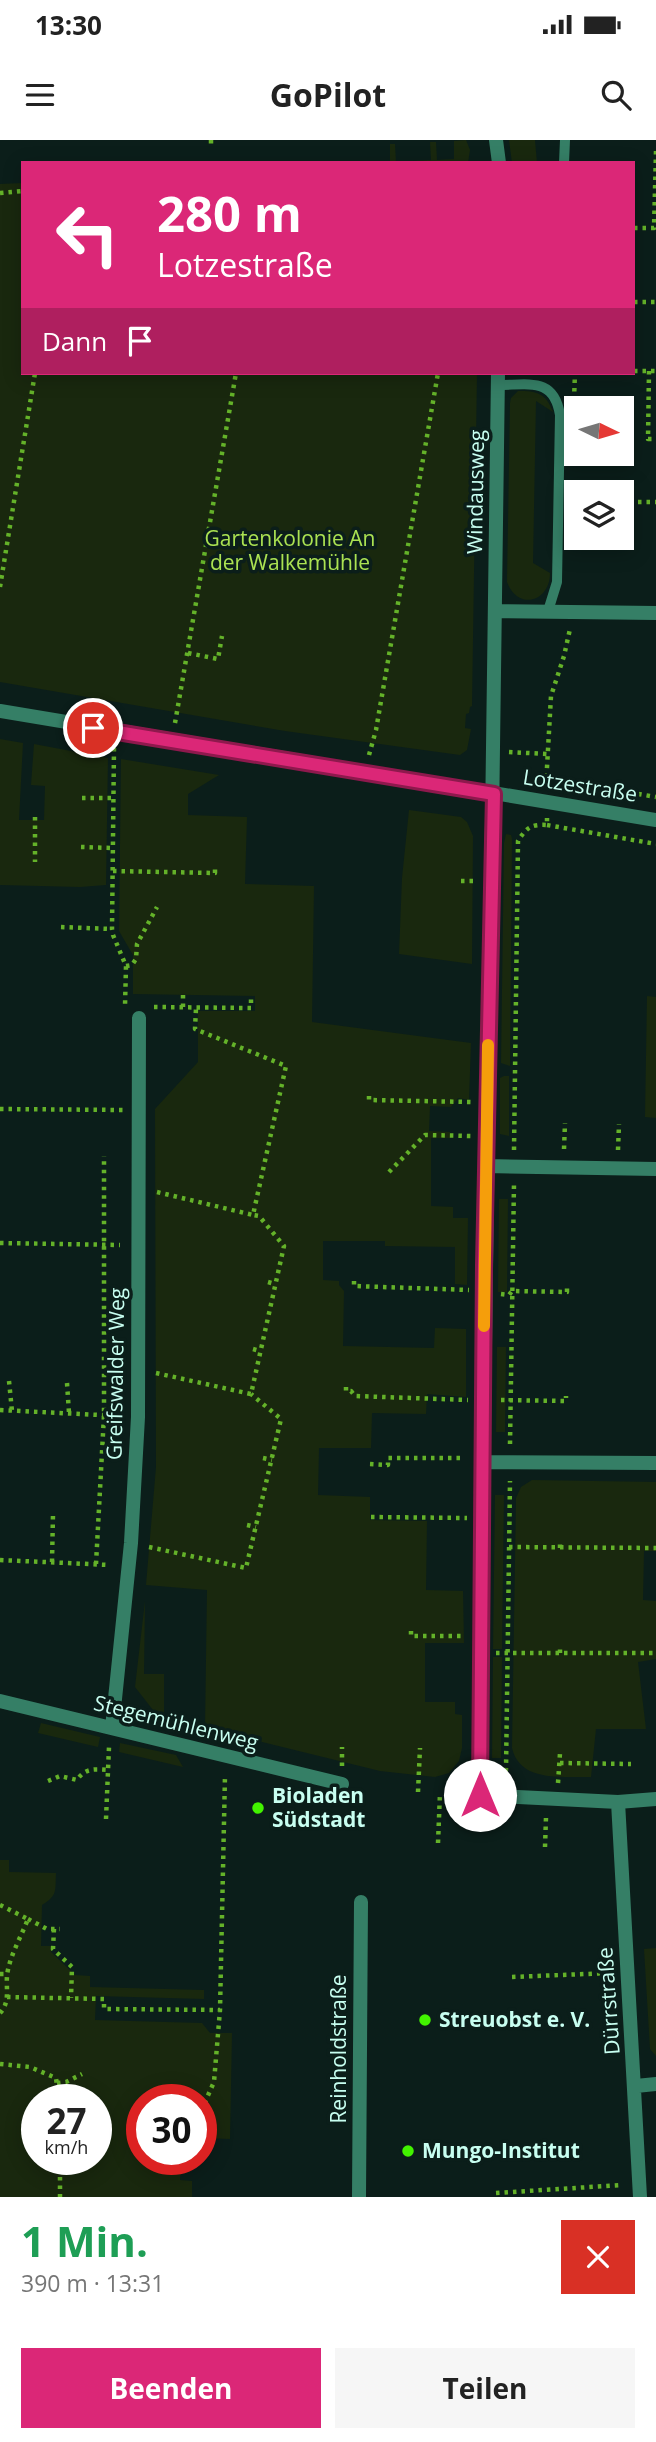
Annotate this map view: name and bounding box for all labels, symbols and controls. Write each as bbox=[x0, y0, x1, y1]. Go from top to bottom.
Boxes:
text: 13:30 bbox=[35, 7, 102, 43]
text: GoPilot bbox=[270, 73, 386, 116]
icon: menu bbox=[21, 76, 59, 114]
icon: search bbox=[597, 76, 635, 114]
text: 280 m bbox=[157, 180, 302, 246]
icon: left bbox=[42, 189, 133, 280]
text: Lotzestraße bbox=[157, 243, 333, 286]
icon: arrive bbox=[121, 322, 159, 360]
text: Dann bbox=[42, 323, 107, 359]
north arrow bbox=[564, 396, 634, 466]
map controls bbox=[564, 396, 634, 550]
street label: Windausweg bbox=[460, 430, 490, 554]
button: layers bbox=[564, 480, 634, 550]
park label: Gartenkolonie An der Walkemühle bbox=[205, 524, 375, 576]
pin bbox=[63, 698, 123, 758]
icon: arrive bbox=[74, 709, 112, 747]
street label: Lotzestraße bbox=[521, 762, 639, 808]
street label: Greifswalder Weg bbox=[99, 1287, 131, 1460]
street label: Stegemühlenweg bbox=[91, 1688, 261, 1756]
position arrow bbox=[443, 1758, 517, 1832]
place label: Bioladen Südstadt bbox=[272, 1781, 365, 1833]
marker: Bioladen Südstadt bbox=[250, 1800, 266, 1816]
street label: Dürrstraße bbox=[590, 1946, 626, 2056]
street label: Reinholdstraße bbox=[324, 1974, 352, 2124]
place label: Streuobst e. V. bbox=[439, 2005, 590, 2033]
marker: Streuobst e. V. bbox=[417, 2012, 433, 2028]
speed limit sign: 30 bbox=[126, 2084, 217, 2175]
text: 27 bbox=[46, 2097, 87, 2144]
text: km/h bbox=[45, 2135, 88, 2159]
place label: Mungo-Institut bbox=[422, 2136, 580, 2164]
marker: Mungo-Institut bbox=[400, 2143, 416, 2159]
text: 1 Min. bbox=[21, 2212, 148, 2269]
button: close bbox=[561, 2220, 635, 2294]
text: 390 m · 13:31 bbox=[21, 2267, 164, 2299]
button: Beenden bbox=[21, 2348, 321, 2428]
button: Teilen bbox=[335, 2348, 635, 2428]

